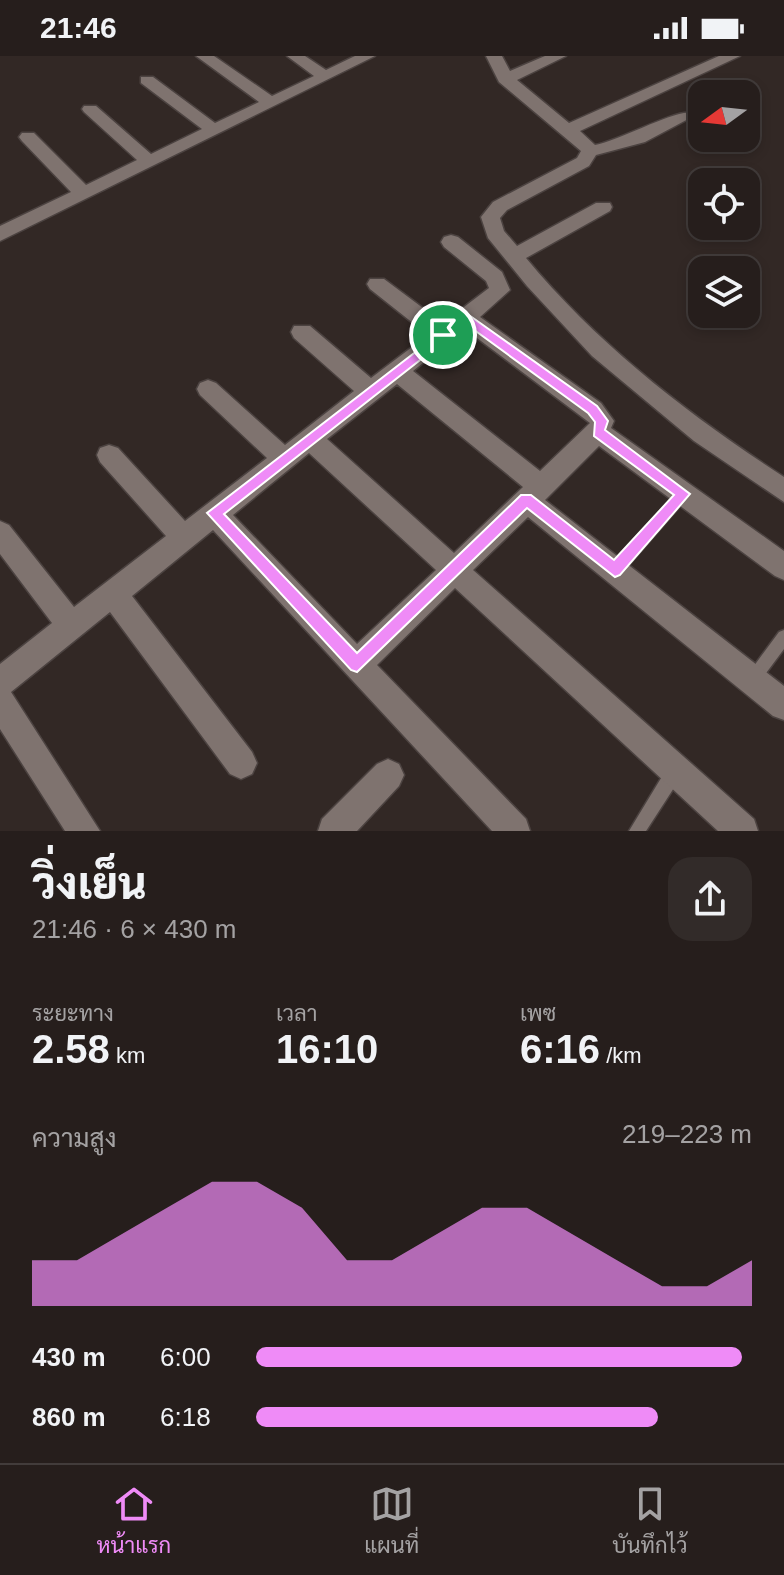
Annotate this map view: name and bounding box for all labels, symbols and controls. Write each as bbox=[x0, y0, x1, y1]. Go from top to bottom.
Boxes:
text: 21:46 bbox=[40, 11, 117, 44]
north arrow bbox=[688, 80, 760, 152]
map controls bbox=[688, 80, 760, 328]
button: locate bbox=[688, 168, 760, 240]
button: layers bbox=[688, 256, 760, 328]
pin bbox=[409, 301, 477, 369]
icon: arrive bbox=[421, 313, 465, 357]
button: share bbox=[668, 857, 752, 941]
text: วิ่งเย็น bbox=[32, 859, 147, 908]
text: 21:46 · 6 × 430 m bbox=[32, 914, 237, 944]
text: ระยะทาง bbox=[32, 1001, 114, 1026]
text: เวลา bbox=[276, 1001, 318, 1026]
text: เพซ bbox=[520, 1001, 556, 1026]
text: 2.58 bbox=[32, 1027, 110, 1071]
text: 16:10 bbox=[276, 1027, 378, 1071]
text: 6:16 bbox=[520, 1027, 600, 1071]
text: km bbox=[110, 1043, 145, 1068]
text: /km bbox=[600, 1043, 642, 1068]
text: 219–223 m bbox=[622, 1119, 752, 1149]
text: ความสูง bbox=[32, 1123, 116, 1153]
text: 430 m bbox=[32, 1342, 106, 1372]
text: 6:00 bbox=[160, 1342, 211, 1372]
text: 860 m bbox=[32, 1402, 106, 1432]
text: 6:18 bbox=[160, 1402, 211, 1432]
tab: หน้าแรก bbox=[97, 1482, 171, 1559]
tab: แผนที่ bbox=[364, 1482, 419, 1559]
tab: บันทึกไว้ bbox=[612, 1482, 687, 1559]

